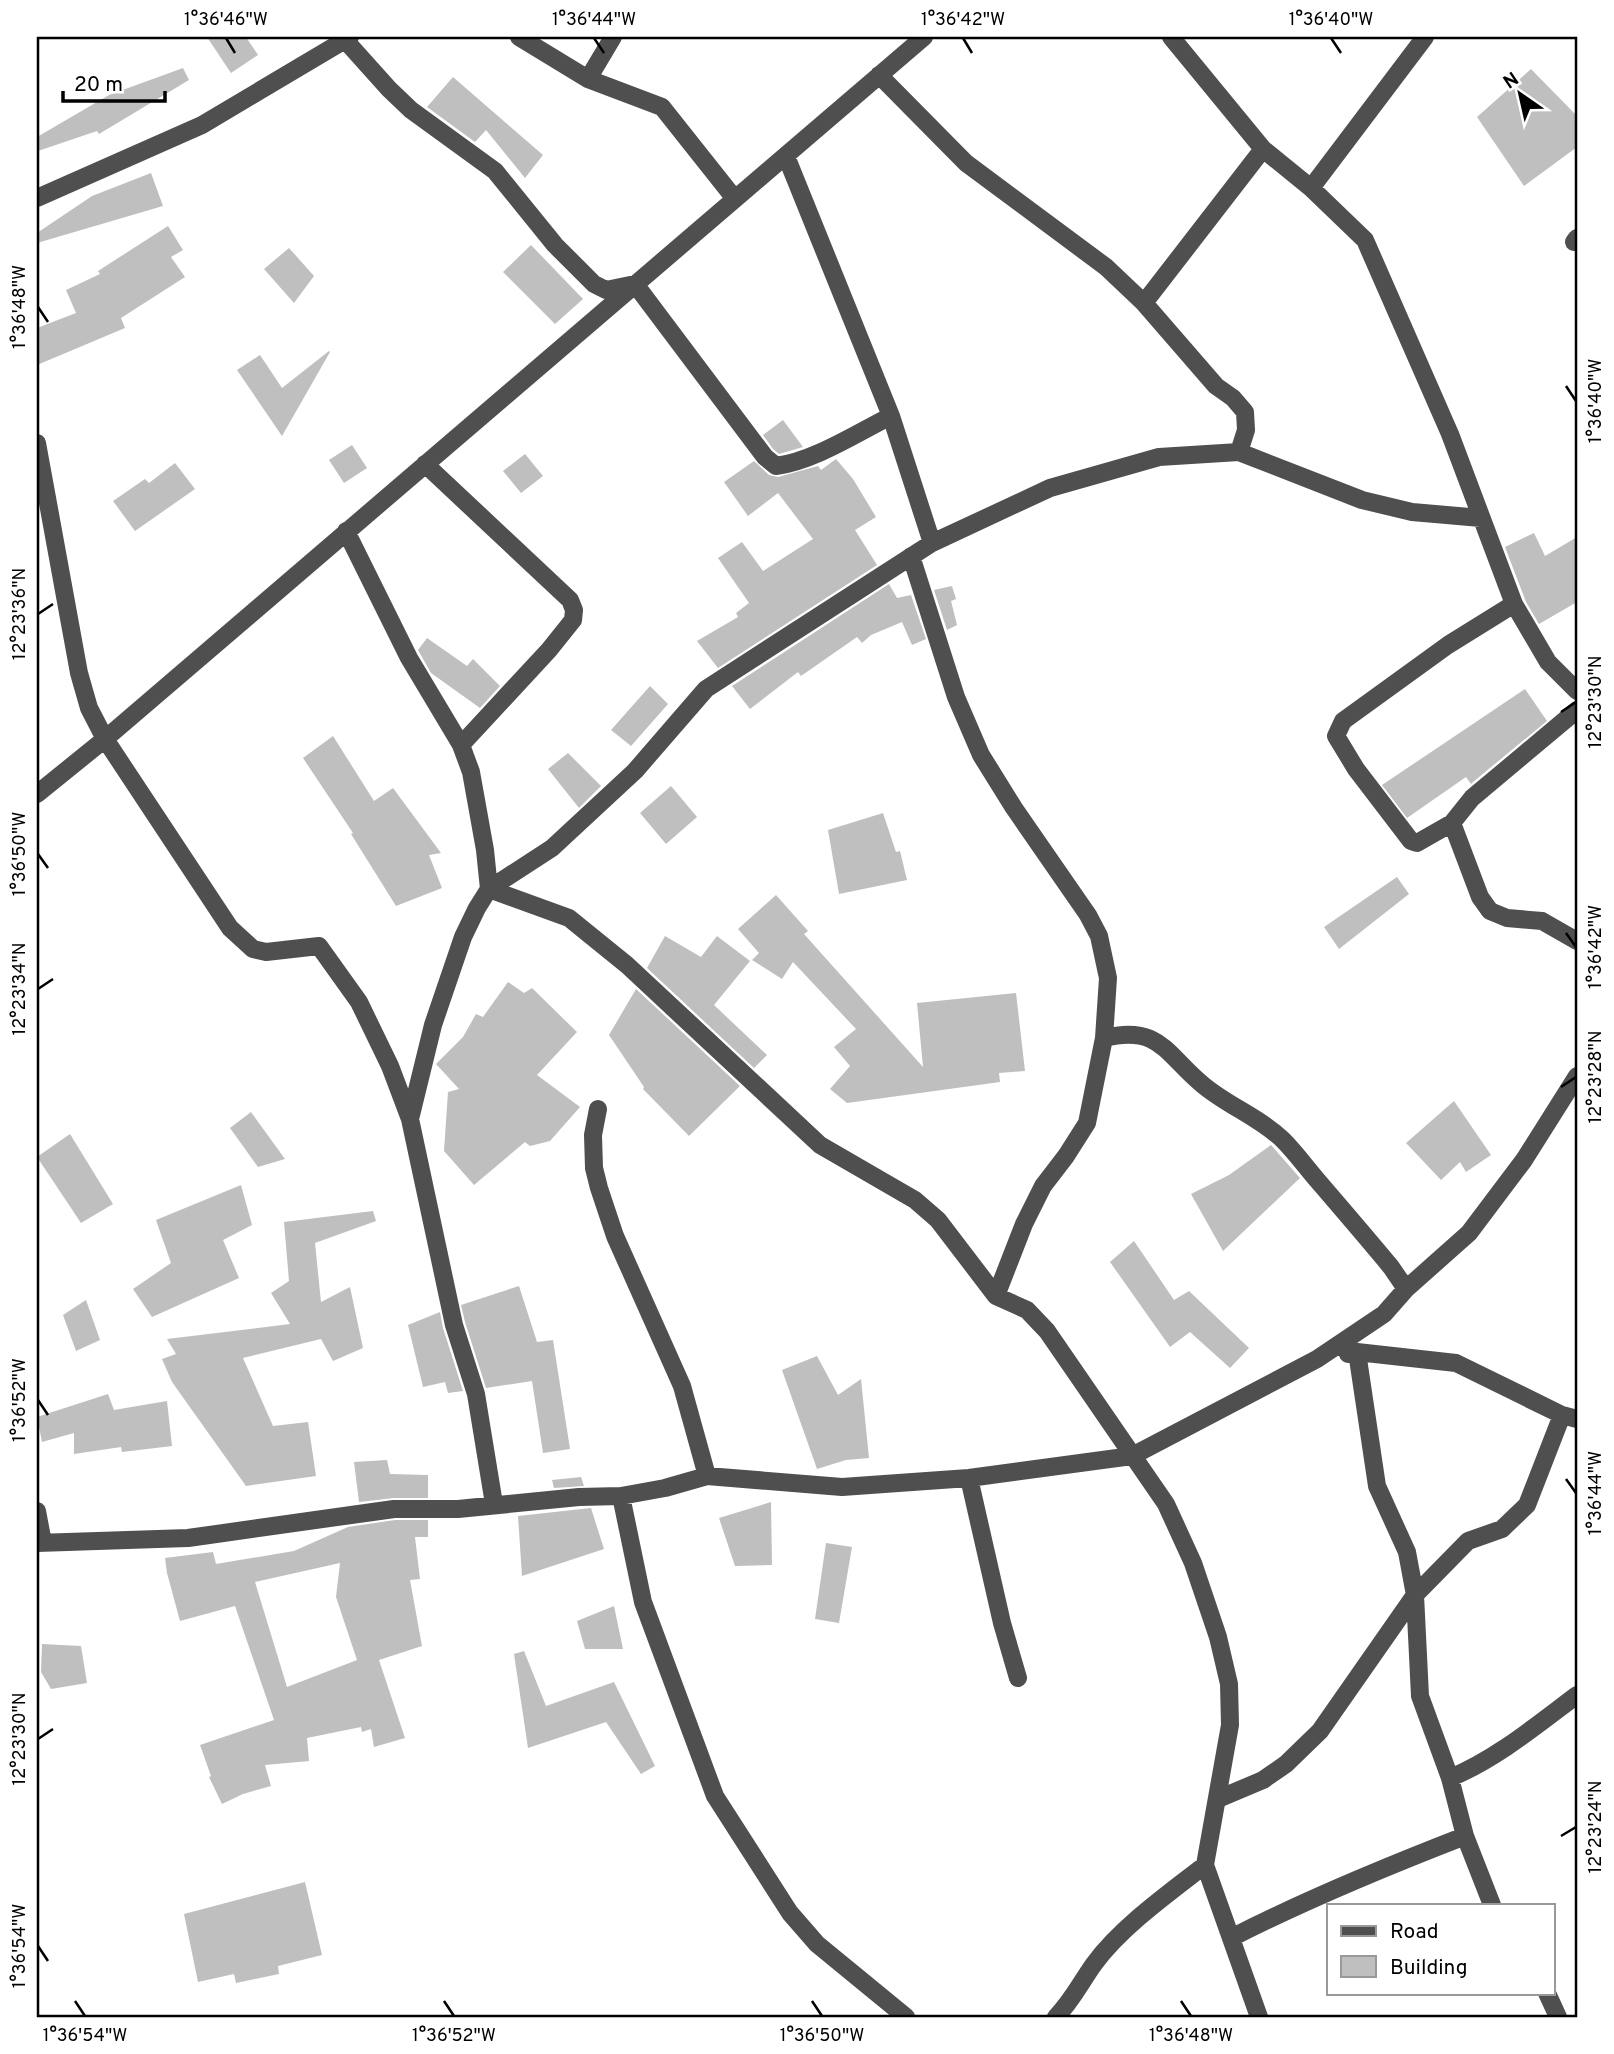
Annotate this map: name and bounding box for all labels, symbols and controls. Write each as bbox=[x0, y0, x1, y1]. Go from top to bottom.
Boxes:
text: 1°36'46"W bbox=[184, 9, 268, 32]
text: 1°36'44"W bbox=[552, 9, 636, 32]
text: 1°36'42"W bbox=[921, 9, 1005, 32]
text: 1°36'40"W bbox=[1289, 9, 1373, 32]
scale bar bbox=[63, 60, 164, 104]
north arrow bbox=[1484, 60, 1554, 130]
text: N bbox=[1499, 68, 1524, 95]
text: 20 m bbox=[74, 72, 123, 99]
text: 1°36'48"W bbox=[9, 265, 32, 349]
text: 1°36'40"W bbox=[1585, 359, 1608, 443]
text: 12°23'36"N bbox=[9, 568, 32, 660]
text: 12°23'30"N bbox=[1585, 655, 1608, 749]
text: 1°36'50"W bbox=[9, 812, 32, 896]
text: 1°36'42"W bbox=[1585, 905, 1608, 989]
text: 12°23'34"N bbox=[9, 943, 32, 1035]
text: 12°23'28"N bbox=[1585, 1031, 1608, 1123]
text: 1°36'52"W bbox=[9, 1358, 32, 1442]
text: 1°36'44"W bbox=[1585, 1451, 1608, 1535]
text: 12°23'30"N bbox=[9, 1692, 32, 1786]
text: 12°23'24"N bbox=[1585, 1781, 1608, 1873]
text: 1°36'54"W bbox=[9, 1904, 32, 1988]
legend bbox=[1327, 1904, 1554, 1994]
text: Road bbox=[1390, 1919, 1439, 1946]
text: Building bbox=[1390, 1955, 1468, 1982]
text: 1°36'54"W bbox=[43, 2025, 127, 2048]
text: 1°36'52"W bbox=[412, 2025, 496, 2048]
text: 1°36'50"W bbox=[780, 2025, 864, 2048]
text: 1°36'48"W bbox=[1149, 2025, 1233, 2048]

